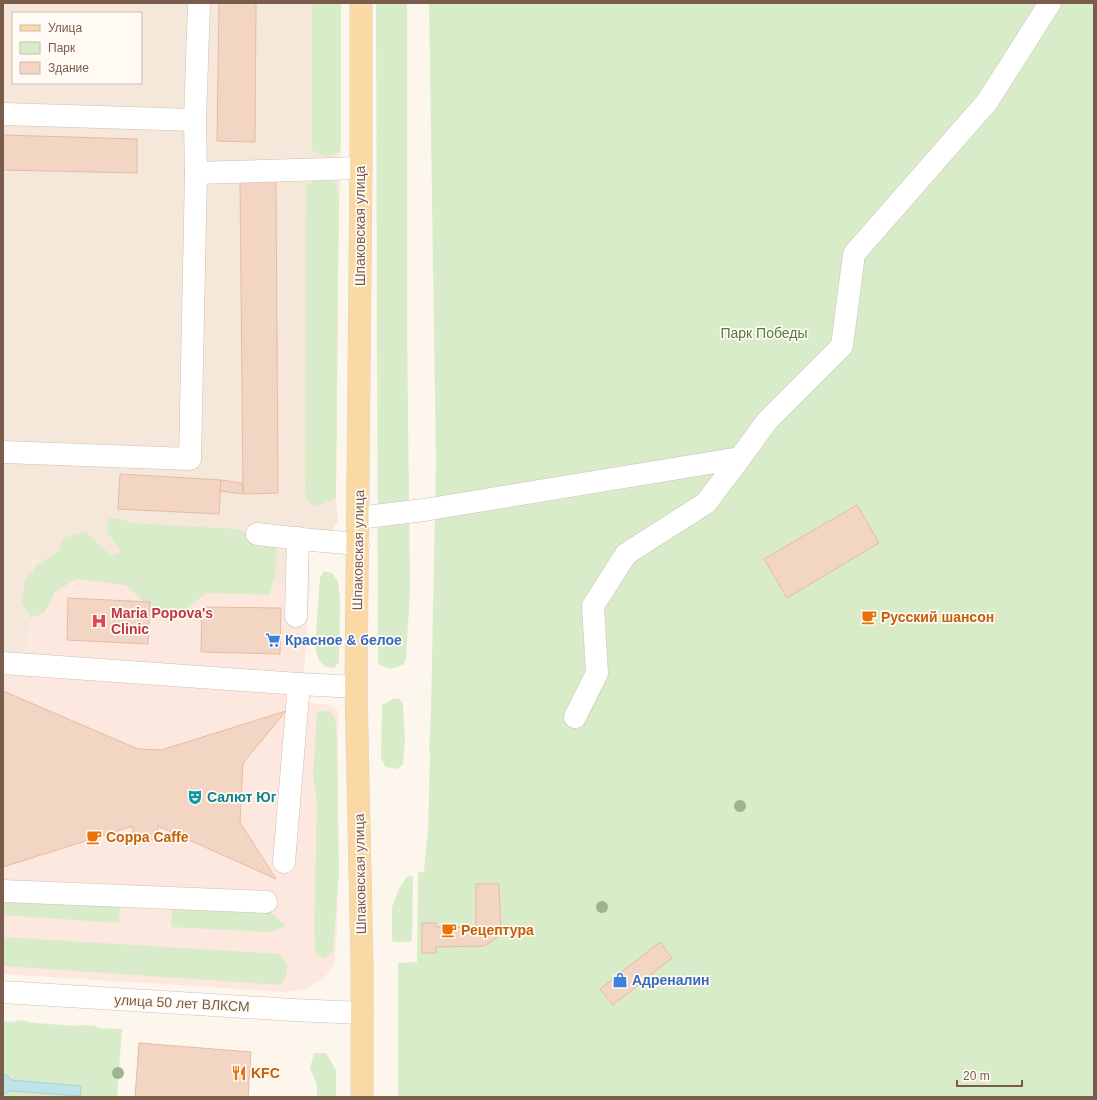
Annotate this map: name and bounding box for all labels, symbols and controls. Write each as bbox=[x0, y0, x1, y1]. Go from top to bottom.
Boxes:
legend bbox=[12, 12, 142, 84]
text: Улица bbox=[48, 21, 82, 35]
text: Парк bbox=[48, 41, 76, 55]
text: Здание bbox=[48, 61, 89, 75]
street label: Шпаковская улица bbox=[352, 165, 368, 286]
park label: Парк Победы bbox=[720, 325, 808, 341]
street label: Шпаковская улица bbox=[349, 489, 367, 610]
place label: Maria Popova's Clinic bbox=[111, 605, 213, 637]
cafe icon: Русский шансон bbox=[860, 608, 878, 626]
place label: Русский шансон bbox=[881, 609, 994, 625]
hospital icon: Maria Popova's Clinic bbox=[90, 612, 108, 630]
supermarket icon: Красное & белое bbox=[264, 631, 282, 649]
place label: Красное & белое bbox=[285, 632, 402, 648]
theatre icon: Салют Юг bbox=[186, 788, 204, 806]
place label: Салют Юг bbox=[207, 789, 277, 805]
street label: Шпаковская улица bbox=[351, 813, 369, 934]
cafe icon: Coppa Caffe bbox=[85, 828, 103, 846]
place label: Coppa Caffe bbox=[106, 829, 189, 845]
cafe icon: Рецептура bbox=[440, 921, 458, 939]
place label: Рецептура bbox=[461, 922, 534, 938]
shop icon: Адреналин bbox=[611, 971, 629, 989]
place label: Адреналин bbox=[632, 972, 710, 988]
street label: улица 50 лет ВЛКСМ bbox=[114, 991, 250, 1015]
scale bar bbox=[957, 1062, 1022, 1088]
restaurant icon: KFC bbox=[230, 1064, 248, 1082]
place label: KFC bbox=[251, 1065, 280, 1081]
text: 20 m bbox=[963, 1069, 990, 1083]

